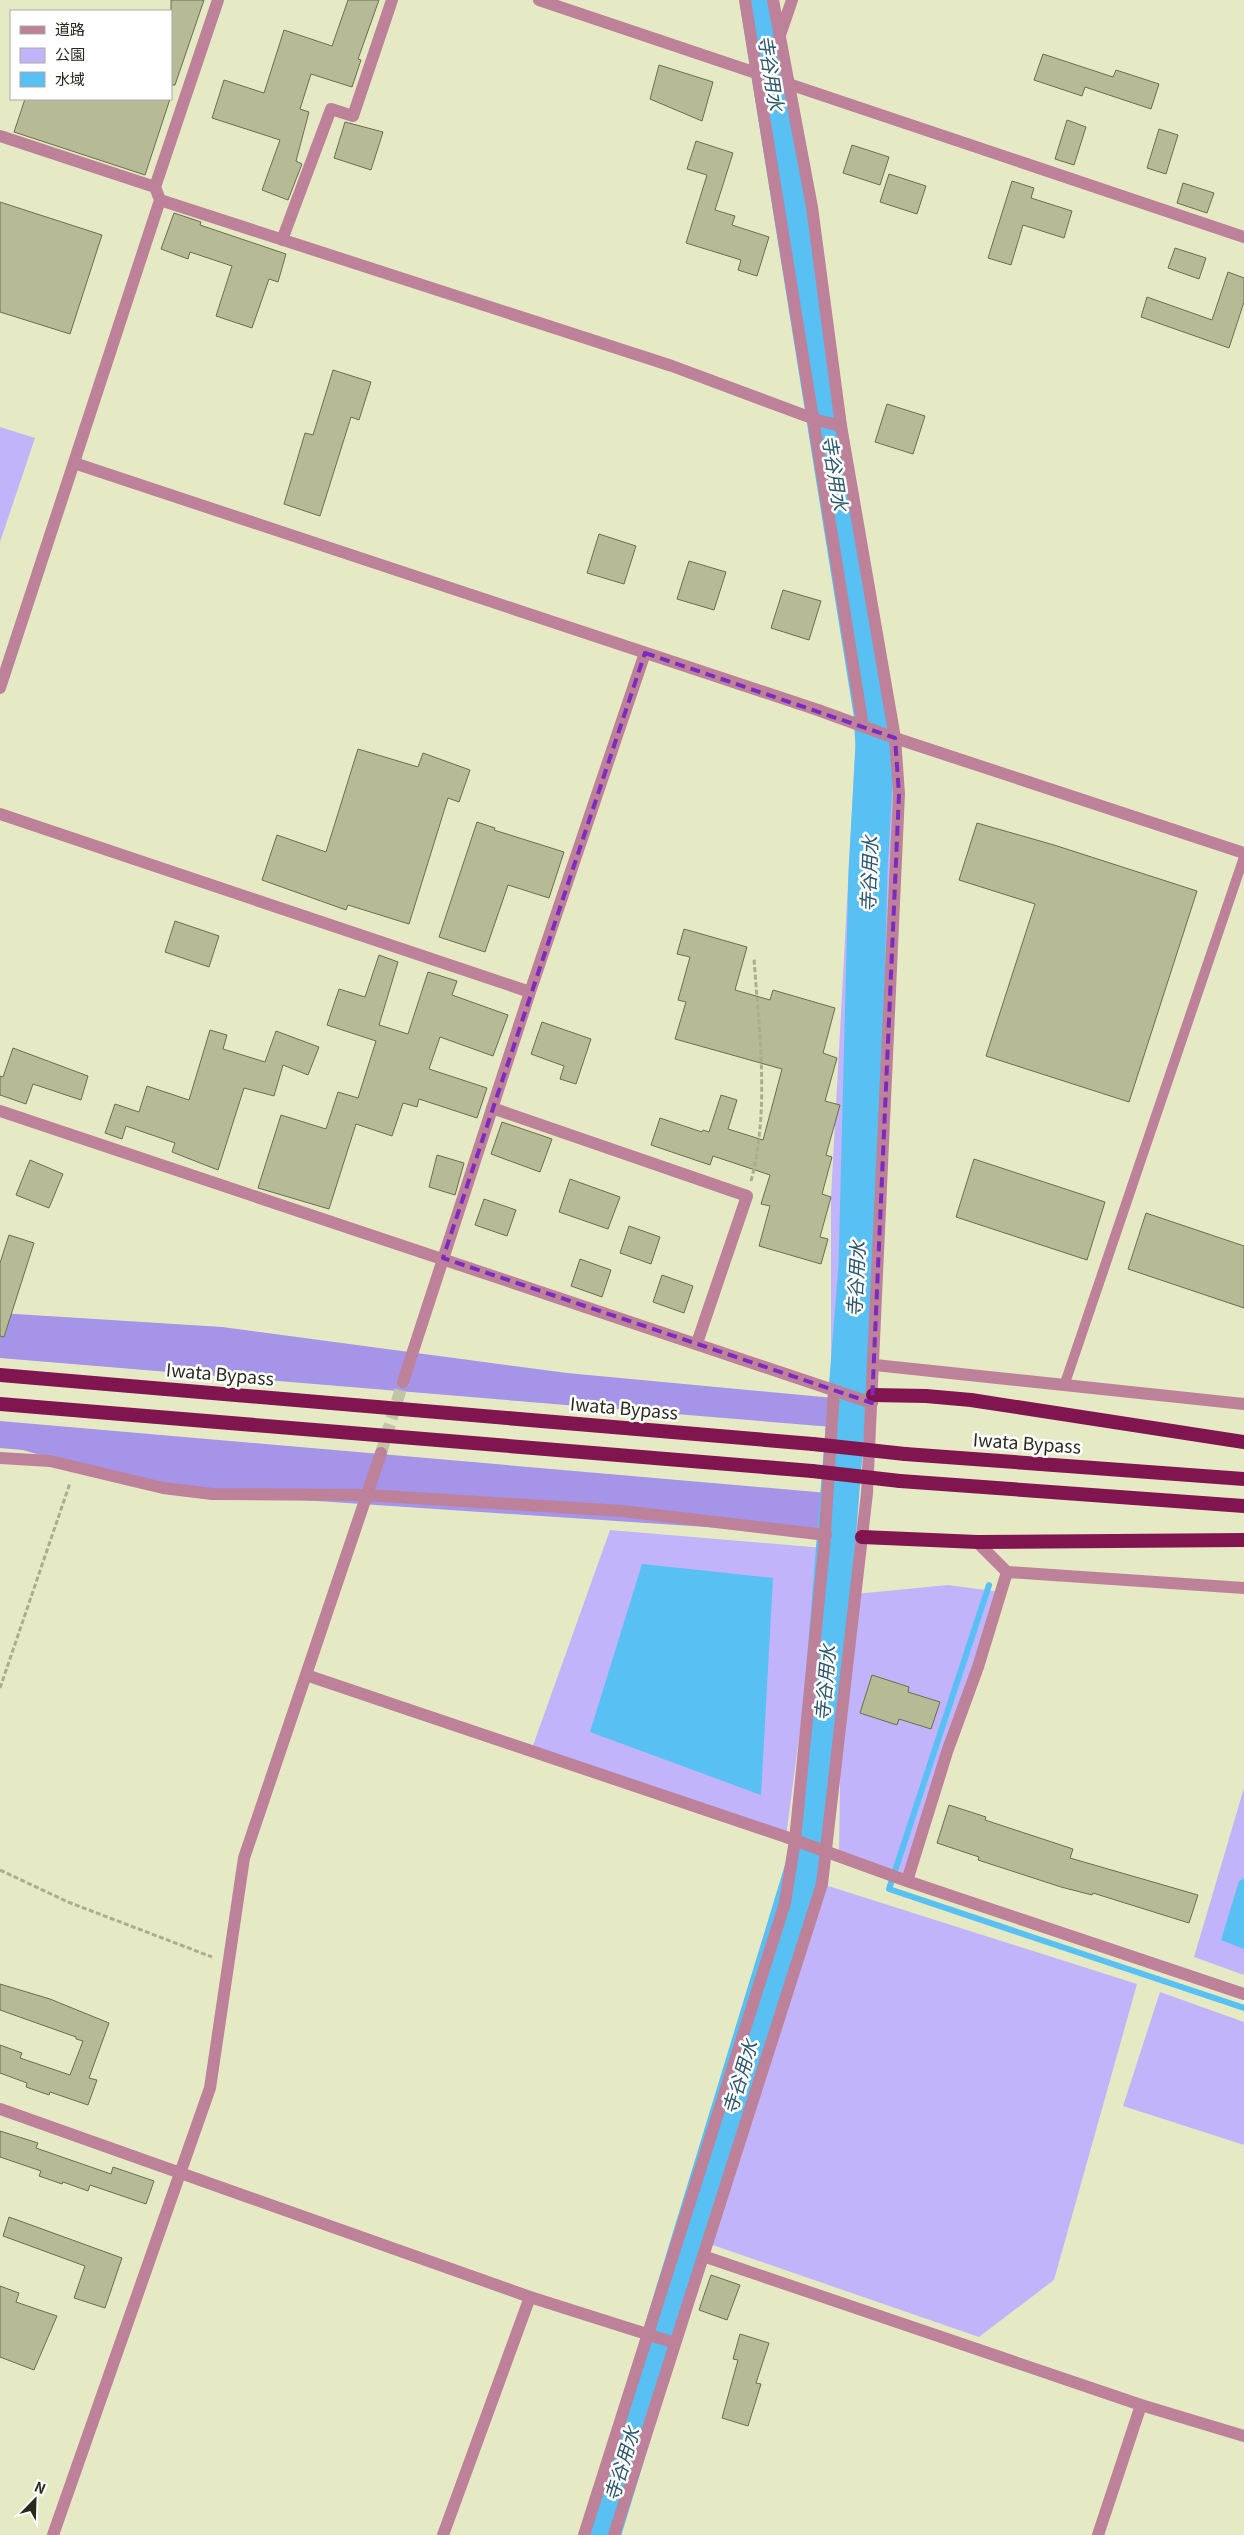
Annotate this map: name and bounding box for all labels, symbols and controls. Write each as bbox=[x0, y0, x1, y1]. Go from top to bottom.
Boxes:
legend bbox=[10, 10, 172, 100]
text: 道路 bbox=[55, 18, 85, 39]
water label: 寺谷用水 bbox=[753, 33, 792, 114]
text: 公園 bbox=[55, 43, 85, 64]
text: 水域 bbox=[55, 68, 85, 89]
water label: 寺谷用水 bbox=[817, 433, 856, 514]
water label: 寺谷用水 bbox=[853, 834, 882, 912]
water label: 寺谷用水 bbox=[839, 1238, 870, 1318]
street label: Iwata Bypass bbox=[165, 1355, 275, 1391]
street label: Iwata Bypass bbox=[569, 1389, 679, 1425]
street label: Iwata Bypass bbox=[972, 1425, 1082, 1459]
water label: 寺谷用水 bbox=[807, 1642, 840, 1722]
water label: 寺谷用水 bbox=[715, 2034, 763, 2117]
water label: 寺谷用水 bbox=[597, 2421, 645, 2504]
north arrow bbox=[10, 2475, 60, 2525]
text: N bbox=[32, 2476, 49, 2498]

